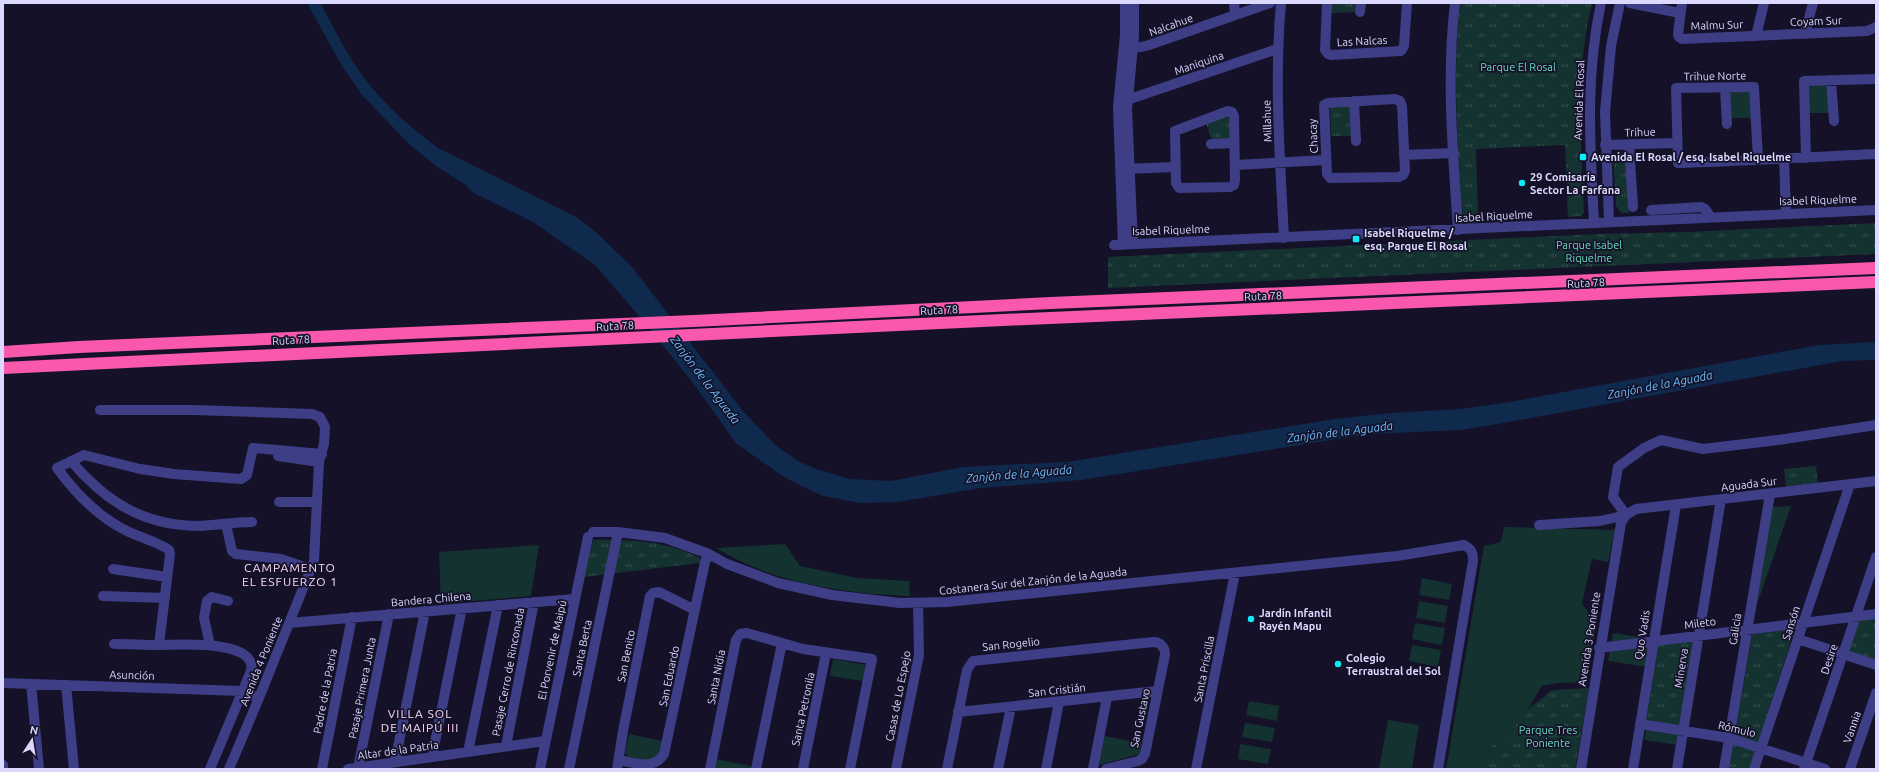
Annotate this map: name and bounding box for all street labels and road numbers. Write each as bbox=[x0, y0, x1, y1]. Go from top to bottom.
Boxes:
street label: Nalcahue bbox=[1147, 12, 1195, 38]
street label: Coyam Sur bbox=[1790, 14, 1843, 28]
street label: Malmu Sur bbox=[1691, 18, 1744, 32]
street label: Las Nalcas bbox=[1336, 34, 1388, 48]
street label: Maniquina bbox=[1173, 49, 1225, 77]
street label: Avenida El Rosal bbox=[1572, 60, 1586, 140]
street label: Trihue Norte bbox=[1684, 69, 1746, 83]
street label: Millahue bbox=[1260, 100, 1274, 142]
street label: Chacay bbox=[1306, 118, 1320, 154]
street label: Trihue bbox=[1624, 125, 1656, 139]
street label: Isabel Riquelme bbox=[1779, 193, 1857, 207]
street label: Isabel Riquelme bbox=[1455, 208, 1533, 224]
street label: Isabel Riquelme bbox=[1132, 223, 1210, 237]
street label: Ruta 78 bbox=[1567, 276, 1605, 290]
street label: Ruta 78 bbox=[1244, 289, 1282, 303]
street label: Ruta 78 bbox=[920, 303, 958, 317]
street label: Ruta 78 bbox=[596, 319, 634, 333]
street label: Ruta 78 bbox=[272, 333, 310, 347]
street label: Aguada Sur bbox=[1720, 475, 1778, 493]
street label: Costanera Sur del Zanjón de la Aguada bbox=[938, 565, 1128, 597]
street label: Bandera Chilena bbox=[390, 590, 472, 608]
street label: Avenida 3 Poniente bbox=[1576, 591, 1602, 687]
street label: El Porvenir de Maipú bbox=[536, 599, 568, 701]
street label: Sansón bbox=[1780, 604, 1802, 642]
street label: Pasaje Cerro de Rinconada bbox=[490, 607, 526, 737]
street label: Quo Vadis bbox=[1632, 609, 1652, 661]
street label: Galicia bbox=[1727, 612, 1743, 646]
street label: Avenida 4 Poniente bbox=[238, 615, 284, 707]
street label: Mileto bbox=[1683, 615, 1717, 631]
street label: Santa Berta bbox=[570, 619, 594, 677]
street label: San Benito bbox=[615, 629, 637, 683]
street label: San Rogelio bbox=[982, 635, 1040, 653]
street label: Santa Priscilla bbox=[1192, 635, 1216, 703]
street label: Pasaje Primera Junta bbox=[346, 636, 378, 740]
street label: Desire bbox=[1818, 642, 1840, 676]
street label: San Eduardo bbox=[657, 645, 681, 707]
street label: Padre de la Patria bbox=[311, 647, 339, 735]
street label: Minerva bbox=[1672, 647, 1690, 689]
street label: Santa Nidia bbox=[705, 649, 727, 705]
street label: Casas de Lo Espejo bbox=[883, 650, 913, 742]
street label: Asunción bbox=[109, 668, 155, 682]
street label: Santa Petronila bbox=[789, 671, 817, 747]
street label: San Cristián bbox=[1028, 681, 1086, 699]
street label: San Gustavo bbox=[1128, 687, 1152, 749]
street label: Vannia bbox=[1841, 709, 1863, 745]
street label: Rómulo bbox=[1717, 719, 1757, 739]
street label: Altar de la Patria bbox=[357, 738, 439, 762]

